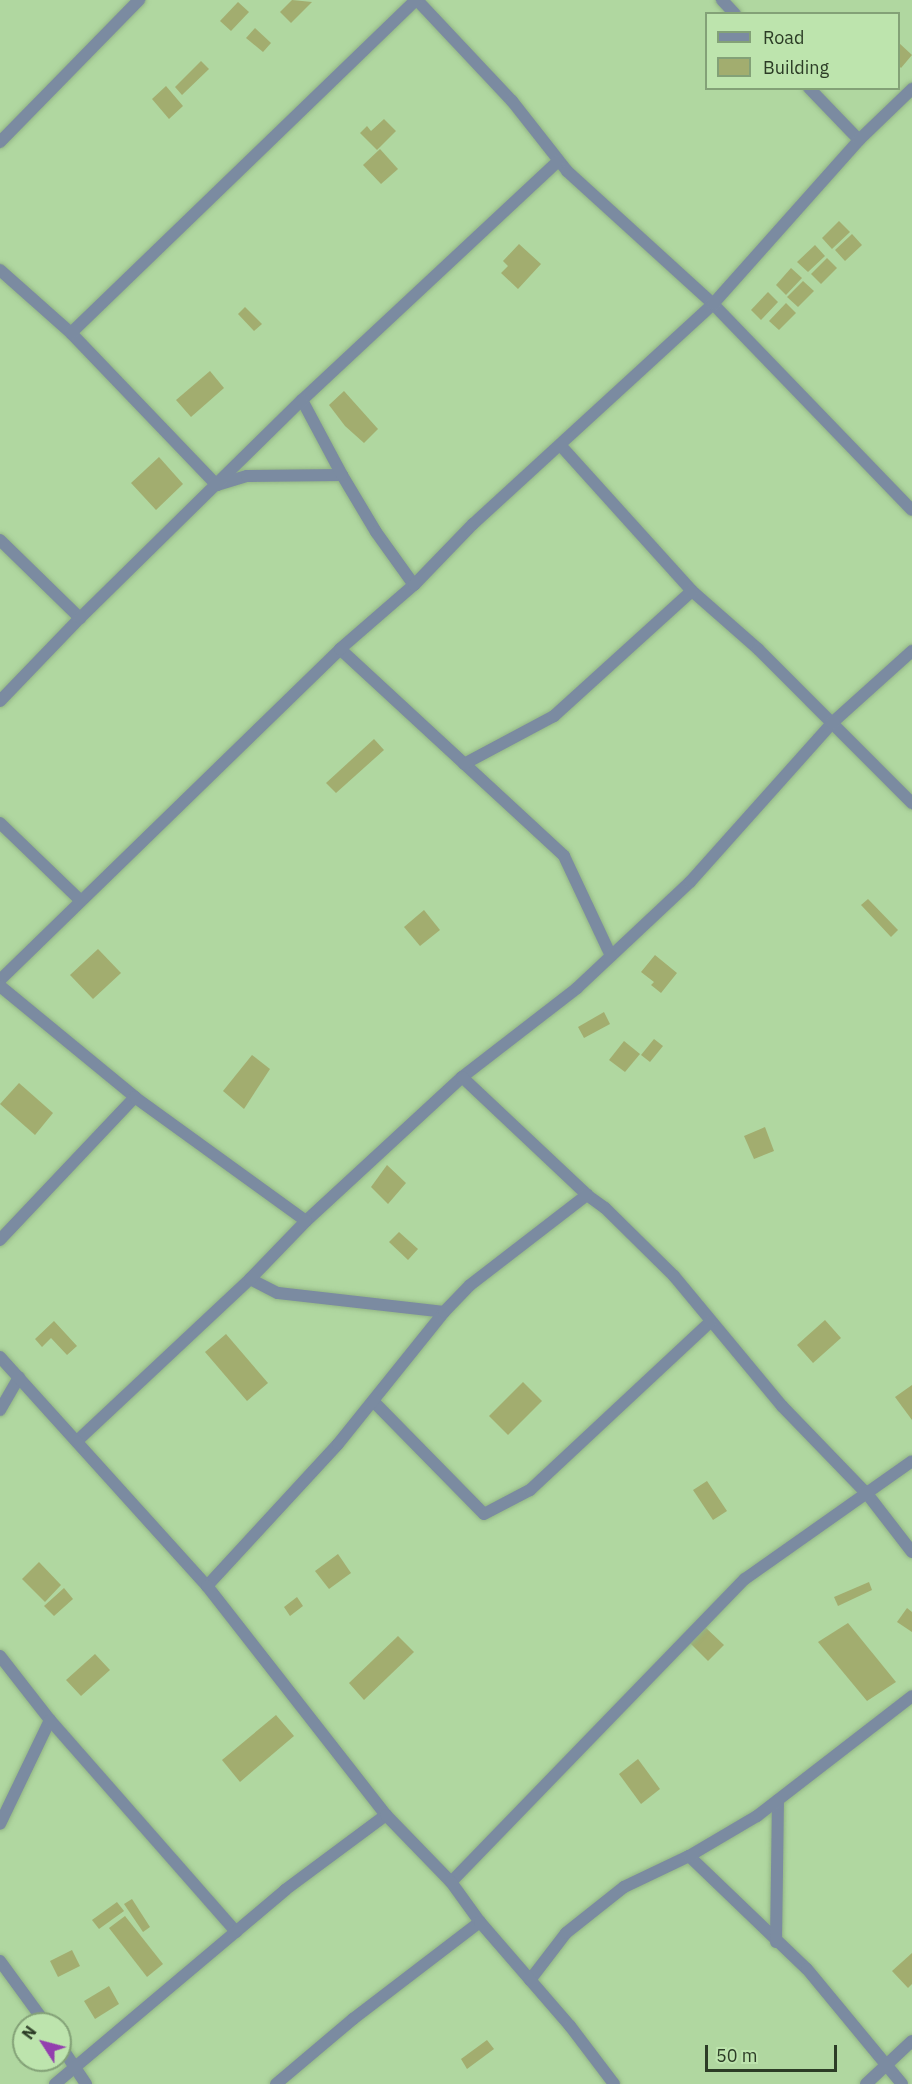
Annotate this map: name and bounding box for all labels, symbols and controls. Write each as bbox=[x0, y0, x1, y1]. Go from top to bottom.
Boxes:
legend bbox=[705, 12, 900, 90]
text: Road bbox=[763, 26, 804, 49]
text: Building bbox=[763, 56, 829, 79]
north arrow bbox=[12, 2012, 72, 2072]
text: N bbox=[18, 2022, 41, 2043]
scale bar bbox=[708, 2033, 840, 2071]
text: 50 m bbox=[716, 2044, 758, 2067]

